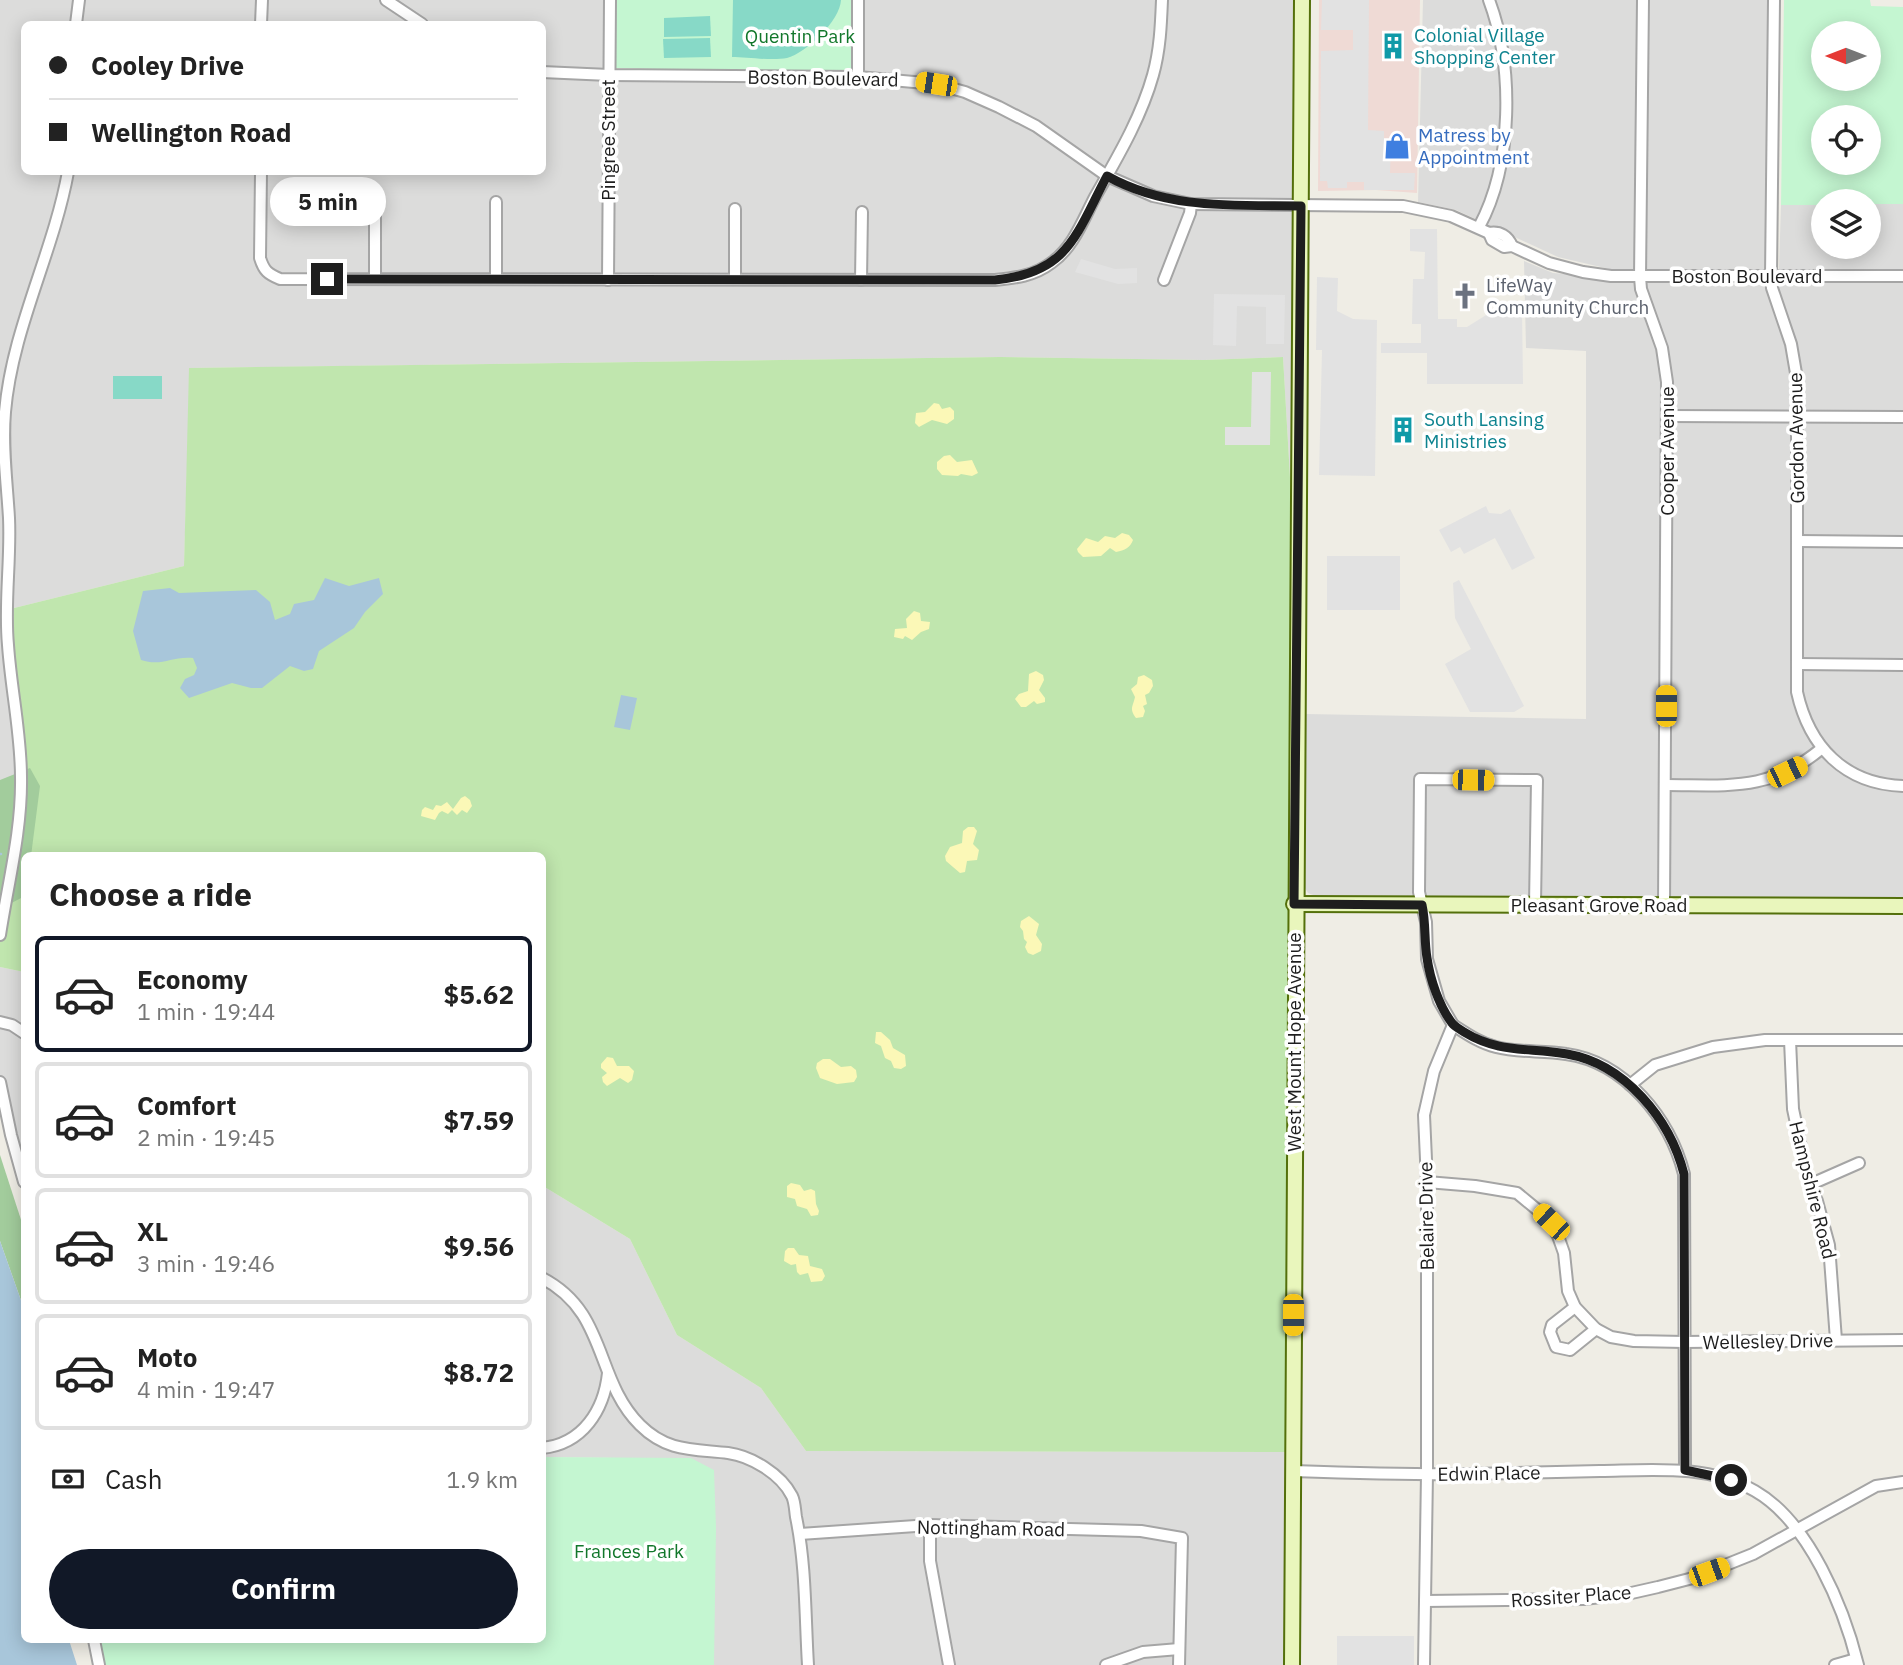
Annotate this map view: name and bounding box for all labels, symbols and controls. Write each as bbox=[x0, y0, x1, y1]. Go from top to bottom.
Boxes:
north arrow bbox=[1811, 21, 1881, 91]
map controls bbox=[1811, 21, 1881, 259]
place label: Colonial Village Shopping Center bbox=[1414, 23, 1556, 69]
park label: Quentin Park bbox=[745, 24, 855, 48]
building icon: Colonial Village Shopping Center bbox=[1378, 31, 1408, 61]
text: Cooley Drive bbox=[91, 48, 244, 82]
street label: Boston Boulevard bbox=[747, 65, 899, 91]
car bbox=[914, 70, 959, 98]
street label: Pingree Street bbox=[596, 79, 620, 201]
button: locate bbox=[1811, 105, 1881, 175]
text: Wellington Road bbox=[91, 115, 292, 149]
place label: Matress by Appointment bbox=[1418, 123, 1530, 169]
shop icon: Matress by Appointment bbox=[1382, 131, 1412, 161]
callout: 5 min bbox=[269, 177, 385, 226]
text: 5 min bbox=[298, 186, 358, 216]
button: layers bbox=[1811, 189, 1881, 259]
route end bbox=[311, 263, 343, 295]
street label: Boston Boulevard bbox=[1671, 264, 1823, 288]
place label: LifeWay Community Church bbox=[1486, 273, 1649, 319]
church icon: LifeWay Community Church bbox=[1450, 281, 1480, 311]
street label: Gordon Avenue bbox=[1783, 372, 1809, 504]
street label: Cooper Avenue bbox=[1655, 386, 1679, 516]
place label: South Lansing Ministries bbox=[1424, 407, 1544, 453]
building icon: South Lansing Ministries bbox=[1388, 415, 1418, 445]
car bbox=[1656, 685, 1677, 727]
car bbox=[1764, 753, 1811, 791]
car bbox=[1452, 769, 1495, 791]
text: Choose a ride bbox=[49, 873, 252, 915]
street label: Pleasant Grove Road bbox=[1511, 893, 1687, 917]
street label: West Mount Hope Avenue bbox=[1282, 932, 1306, 1152]
text: Economy bbox=[137, 962, 248, 996]
icon: car bbox=[53, 963, 116, 1026]
text: $5.62 bbox=[444, 977, 514, 1011]
text: 1 min · 19:44 bbox=[137, 996, 275, 1026]
text: Comfort bbox=[137, 1088, 236, 1122]
icon: car bbox=[53, 1089, 116, 1152]
text: $7.59 bbox=[444, 1103, 514, 1137]
street label: Hampshire Road bbox=[1784, 1118, 1842, 1262]
text: 2 min · 19:45 bbox=[137, 1122, 275, 1152]
street label: Belaire Drive bbox=[1413, 1161, 1439, 1271]
car bbox=[1529, 1200, 1574, 1244]
text: XL bbox=[137, 1214, 168, 1248]
icon: car bbox=[53, 1215, 116, 1278]
text: $9.56 bbox=[444, 1229, 514, 1263]
text: 3 min · 19:46 bbox=[137, 1248, 275, 1278]
car bbox=[1283, 1294, 1304, 1336]
street label: Wellesley Drive bbox=[1703, 1328, 1833, 1354]
text: Moto bbox=[137, 1340, 197, 1374]
icon: car bbox=[53, 1341, 116, 1404]
text: $8.72 bbox=[444, 1355, 514, 1389]
text: 4 min · 19:47 bbox=[137, 1374, 275, 1404]
icon: cash bbox=[49, 1460, 87, 1498]
street label: Edwin Place bbox=[1437, 1460, 1541, 1486]
text: Cash bbox=[105, 1462, 162, 1496]
text: 1.9 km bbox=[447, 1464, 518, 1494]
route start bbox=[1715, 1464, 1747, 1496]
street label: Nottingham Road bbox=[917, 1515, 1065, 1541]
park label: Frances Park bbox=[574, 1539, 684, 1563]
button: Confirm bbox=[49, 1549, 518, 1629]
car bbox=[1686, 1555, 1733, 1589]
street label: Rossiter Place bbox=[1510, 1580, 1632, 1612]

